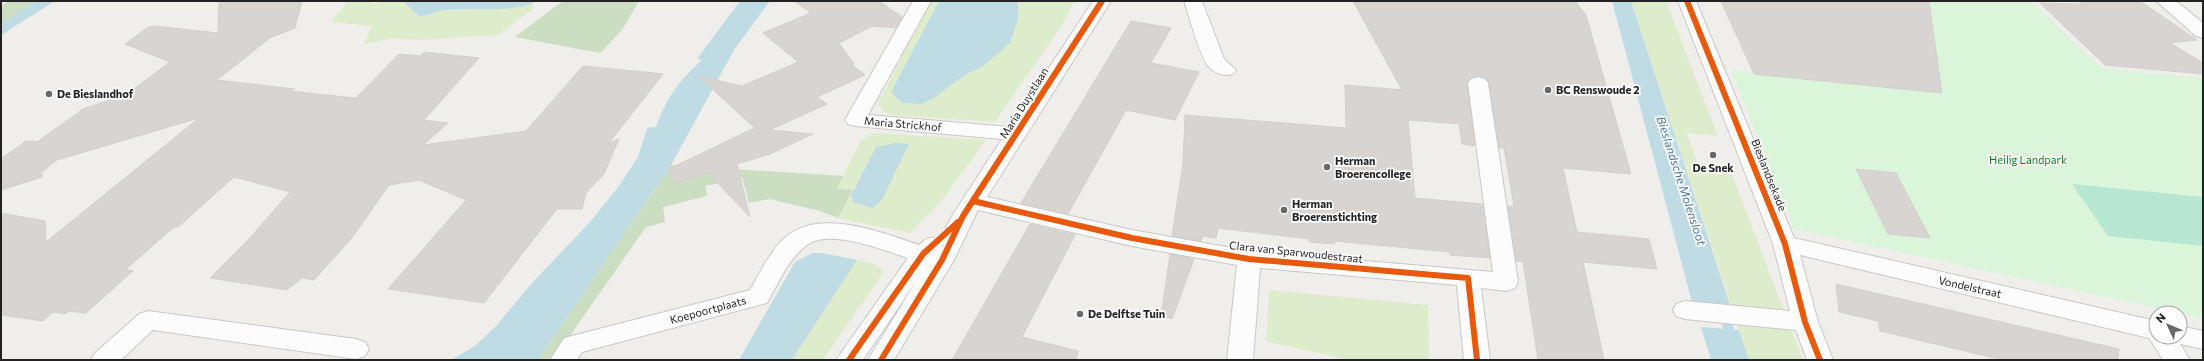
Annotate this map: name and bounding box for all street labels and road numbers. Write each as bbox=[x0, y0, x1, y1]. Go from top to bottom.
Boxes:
street label: Maria Duystlaan bbox=[997, 65, 1051, 141]
street label: Maria Strickhof bbox=[864, 114, 943, 133]
street label: Bieslandsekade bbox=[1749, 137, 1790, 213]
street label: Clara van Sparwoudestraat bbox=[1229, 238, 1364, 265]
street label: Vondelstraat bbox=[1937, 273, 2003, 300]
street label: Koepoortplaats bbox=[668, 293, 747, 326]

